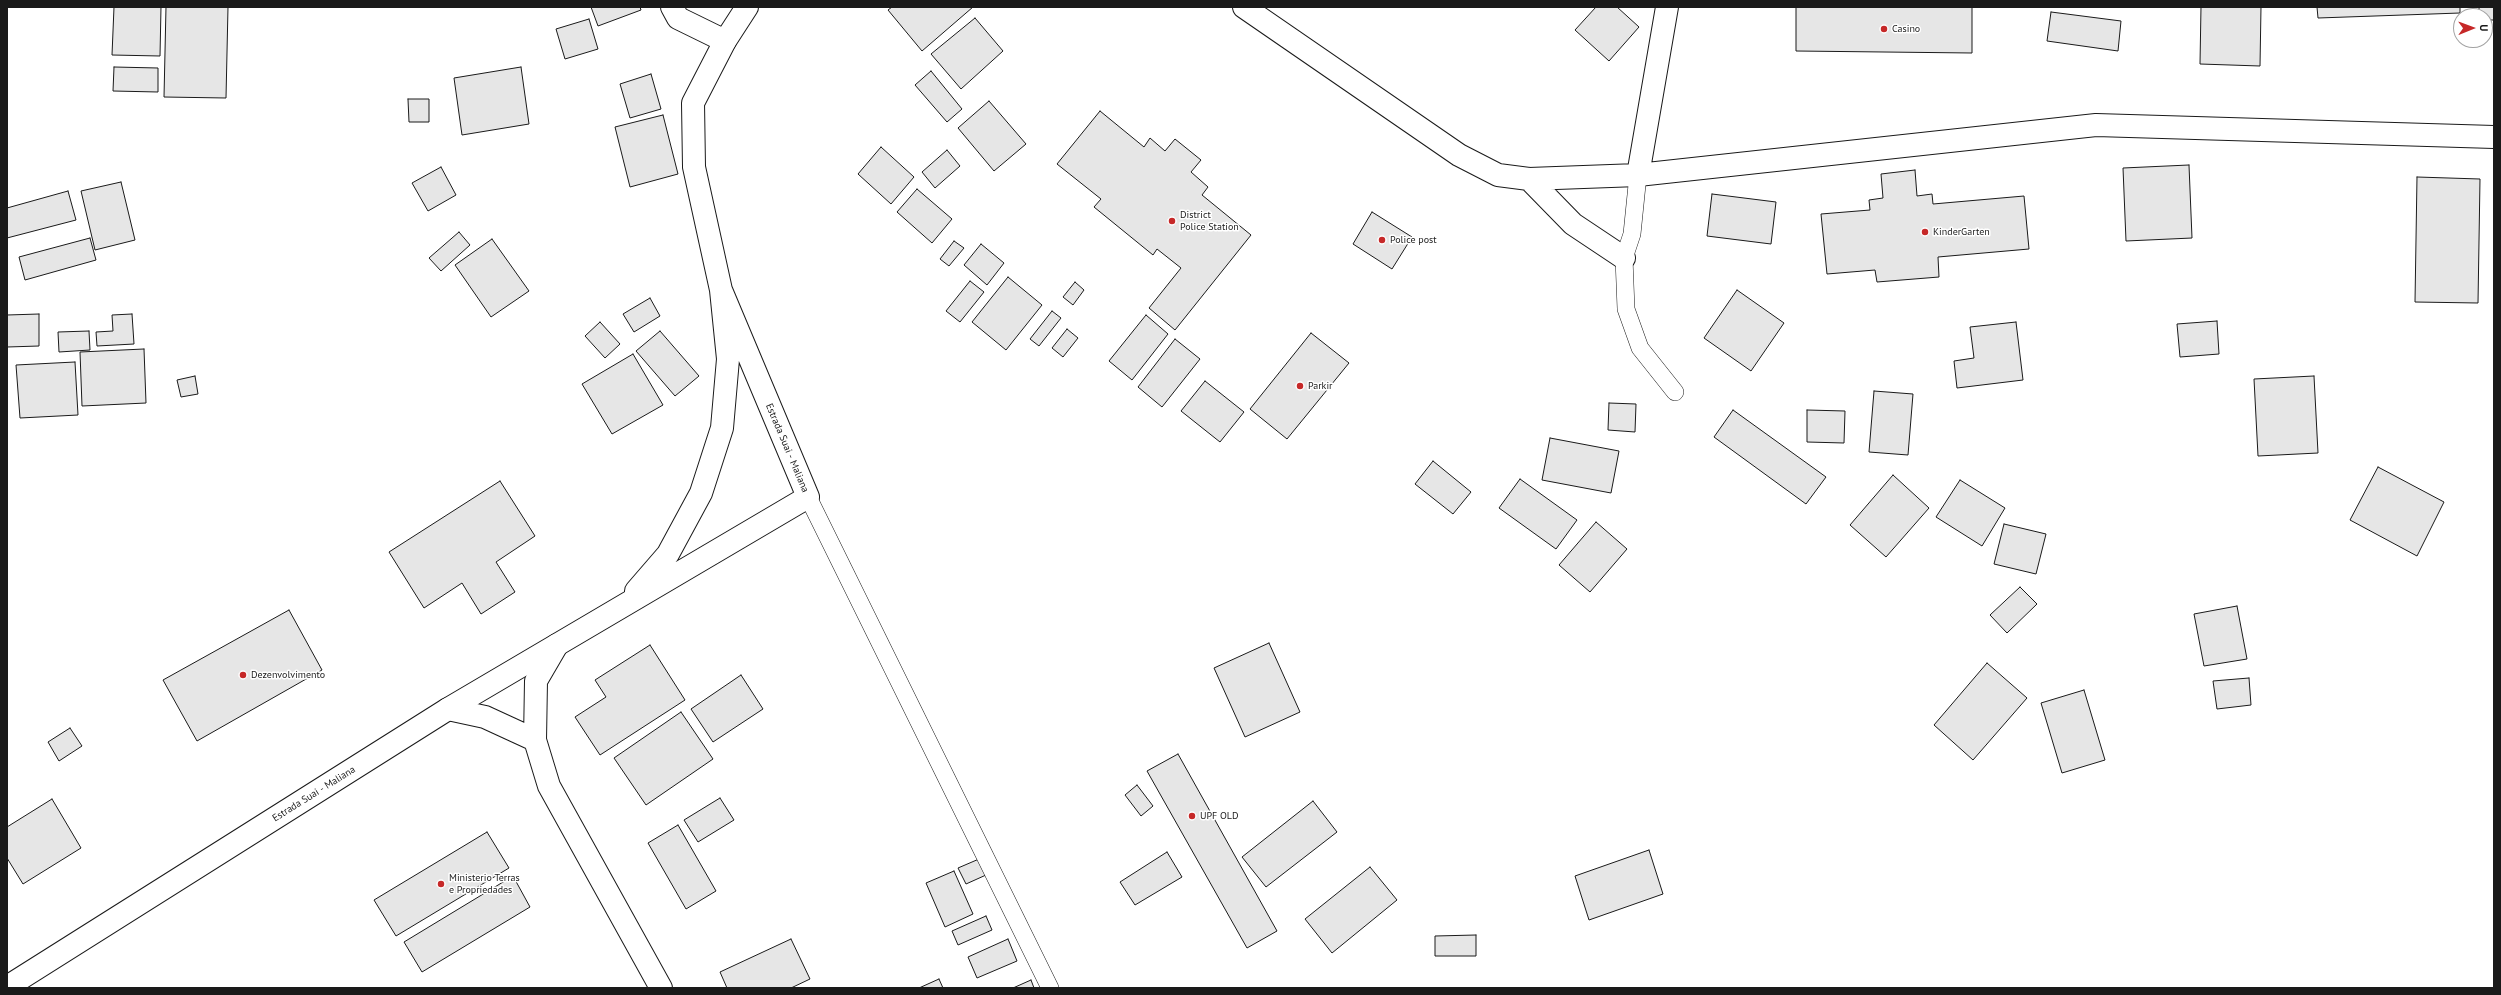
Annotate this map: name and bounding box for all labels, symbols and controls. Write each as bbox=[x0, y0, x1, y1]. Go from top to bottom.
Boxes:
north arrow bbox=[2453, 8, 2493, 48]
place label: Casino bbox=[1892, 23, 1920, 35]
marker: Casino bbox=[1879, 24, 1889, 34]
text: U bbox=[2477, 24, 2491, 31]
place label: District Police Station bbox=[1180, 209, 1239, 232]
marker: District Police Station bbox=[1167, 216, 1177, 226]
place label: KinderGarten bbox=[1933, 226, 1990, 238]
marker: KinderGarten bbox=[1920, 227, 1930, 237]
place label: Police post bbox=[1390, 234, 1437, 246]
marker: Police post bbox=[1377, 235, 1387, 245]
place label: Parkir bbox=[1308, 380, 1332, 392]
marker: Parkir bbox=[1295, 381, 1305, 391]
street label: Estrada Suai - Maliana bbox=[763, 402, 811, 494]
place label: Dezenvolvimento bbox=[251, 669, 325, 681]
marker: Dezenvolvimento bbox=[238, 670, 248, 680]
street label: Estrada Suai - Maliana bbox=[270, 764, 358, 824]
place label: UPF OLD bbox=[1200, 810, 1238, 822]
marker: UPF OLD bbox=[1187, 811, 1197, 821]
place label: Ministerio Terras e Propriedades bbox=[449, 872, 520, 896]
marker: Ministerio Terras e Propriedades bbox=[436, 879, 446, 889]

